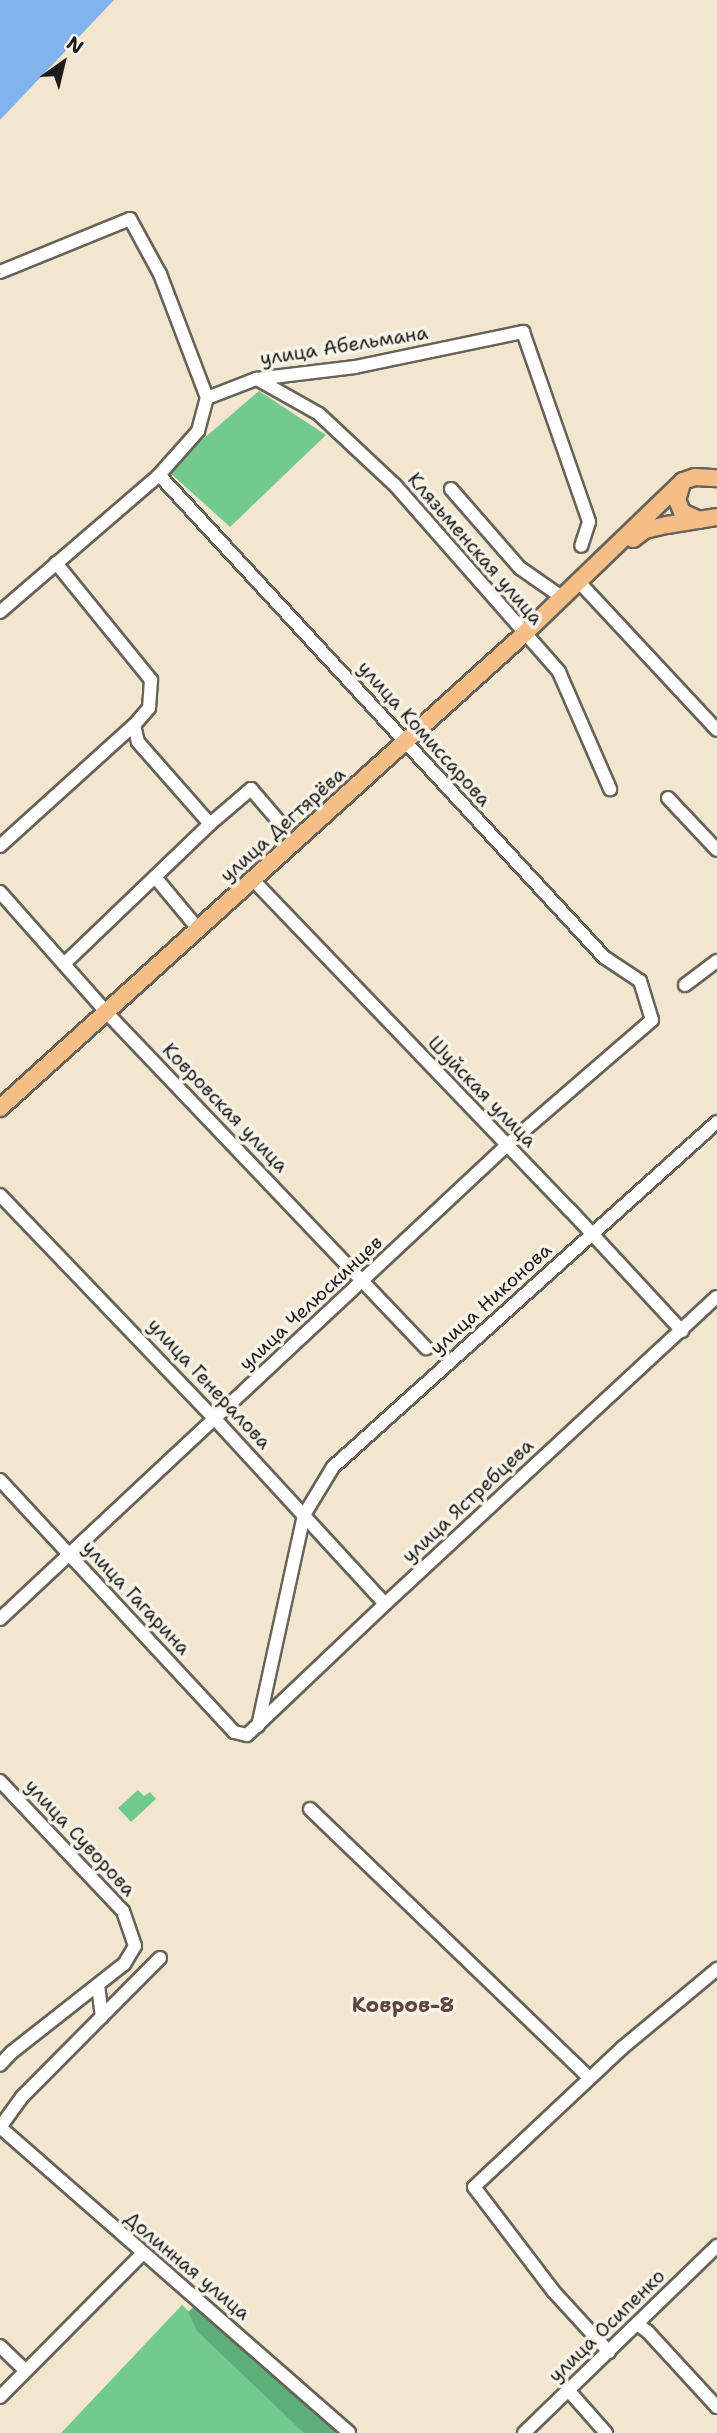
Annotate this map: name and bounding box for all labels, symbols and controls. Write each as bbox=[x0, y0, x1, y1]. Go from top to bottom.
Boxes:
north arrow bbox=[28, 28, 98, 98]
text: N bbox=[62, 31, 88, 60]
street label: улица Абельмана bbox=[258, 321, 430, 371]
street label: Клязьменская улица bbox=[403, 468, 547, 630]
street label: улица Комиссарова bbox=[353, 657, 495, 811]
street label: улица Дегтярёва bbox=[216, 763, 350, 887]
street label: Шуйская улица bbox=[423, 1032, 541, 1152]
street label: Ковровская улица bbox=[157, 1039, 293, 1177]
street label: улица Челюскинцев bbox=[235, 1231, 387, 1375]
street label: улица Никонова bbox=[426, 1238, 556, 1360]
street label: улица Генералова bbox=[143, 1314, 275, 1454]
street label: улица Ястребцева bbox=[398, 1434, 538, 1568]
street label: улица Гагарина bbox=[77, 1536, 195, 1660]
street label: улица Суворова bbox=[20, 1775, 140, 1901]
district label: Ковров-8 bbox=[352, 1992, 454, 2018]
street label: Долинная улица bbox=[120, 2207, 254, 2325]
street label: улица Осипенко bbox=[544, 2265, 670, 2387]

